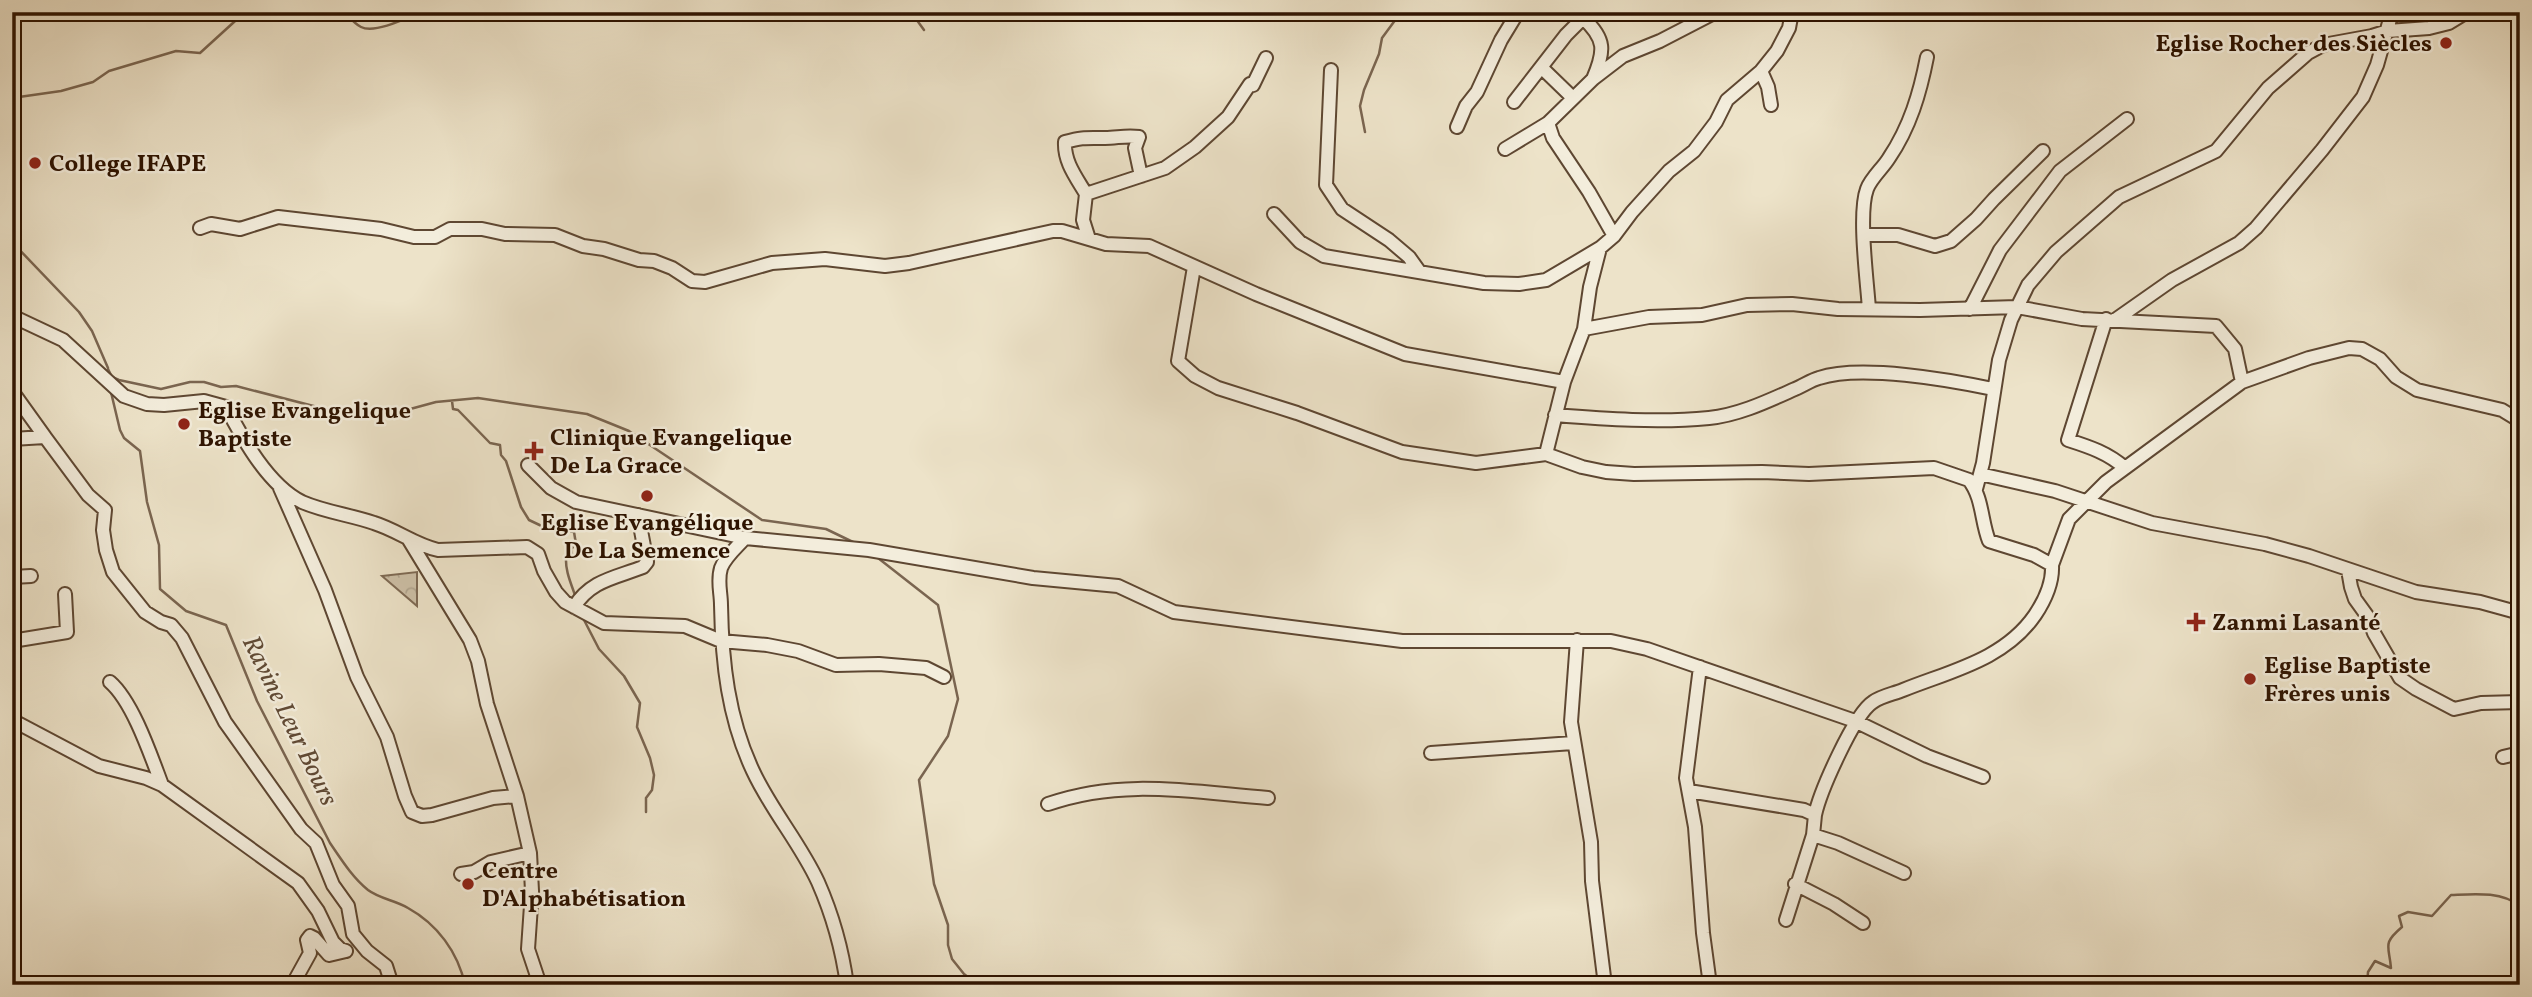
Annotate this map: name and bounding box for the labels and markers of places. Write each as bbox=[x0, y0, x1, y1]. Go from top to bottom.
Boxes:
place label: Eglise Rocher des Siècles bbox=[2155, 28, 2432, 62]
marker: Eglise Rocher des Siècles bbox=[2438, 35, 2454, 51]
place label: College IFAPE bbox=[49, 148, 206, 182]
marker: College IFAPE bbox=[27, 155, 43, 171]
place label: Eglise Evangelique Baptiste bbox=[198, 395, 411, 457]
marker: Eglise Evangelique Baptiste bbox=[176, 416, 192, 432]
place label: Clinique Evangelique De La Grace bbox=[550, 422, 792, 484]
marker: Clinique Evangelique De La Grace bbox=[524, 441, 544, 461]
marker: Eglise Evangélique De La Semence bbox=[639, 488, 655, 504]
place label: Eglise Evangélique De La Semence bbox=[541, 507, 753, 569]
place label: Zanmi Lasanté bbox=[2212, 607, 2381, 641]
marker: Zanmi Lasanté bbox=[2186, 612, 2206, 632]
place label: Eglise Baptiste Frères unis bbox=[2264, 650, 2431, 712]
marker: Eglise Baptiste Frères unis bbox=[2242, 671, 2258, 687]
place label: Centre D'Alphabétisation bbox=[482, 855, 686, 917]
marker: Centre D'Alphabétisation bbox=[460, 876, 476, 892]

